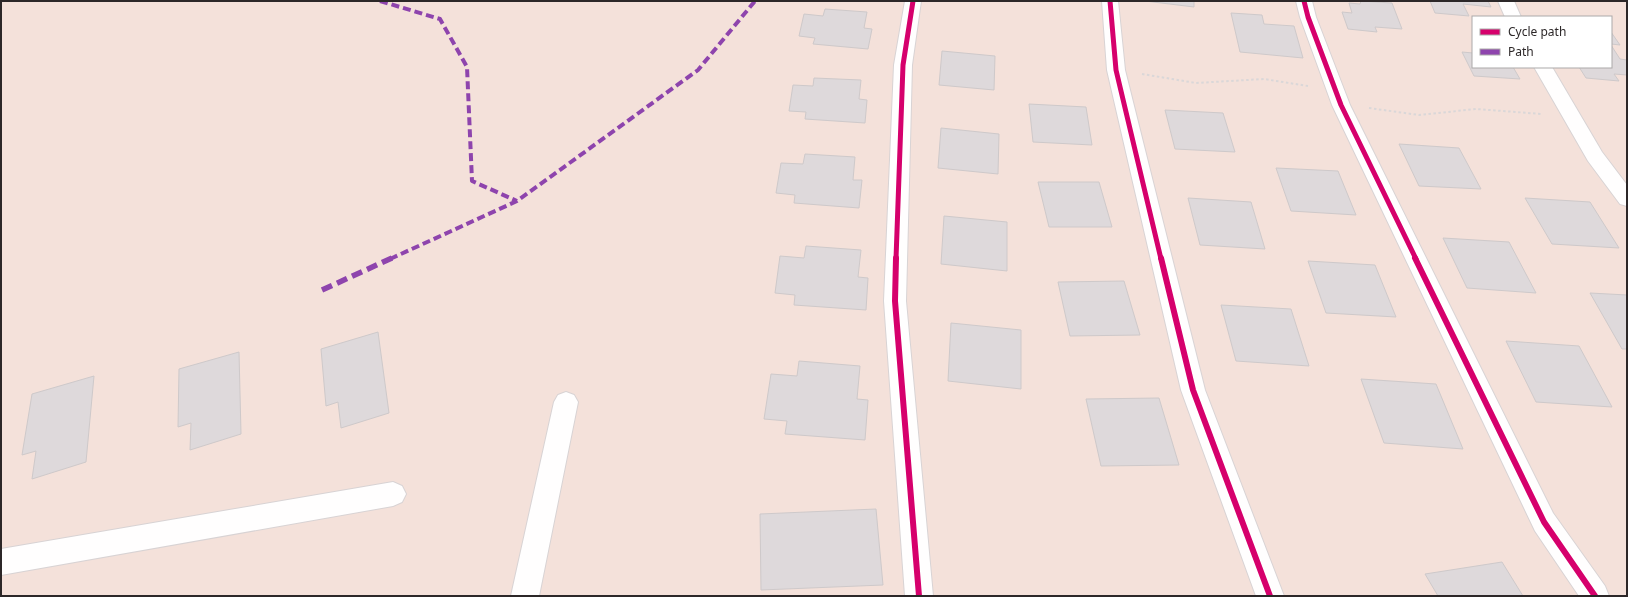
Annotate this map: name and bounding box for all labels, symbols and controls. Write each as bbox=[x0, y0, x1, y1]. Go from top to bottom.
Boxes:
legend bbox=[1472, 16, 1612, 68]
text: Cycle path bbox=[1508, 23, 1566, 40]
text: Path bbox=[1508, 43, 1534, 60]

